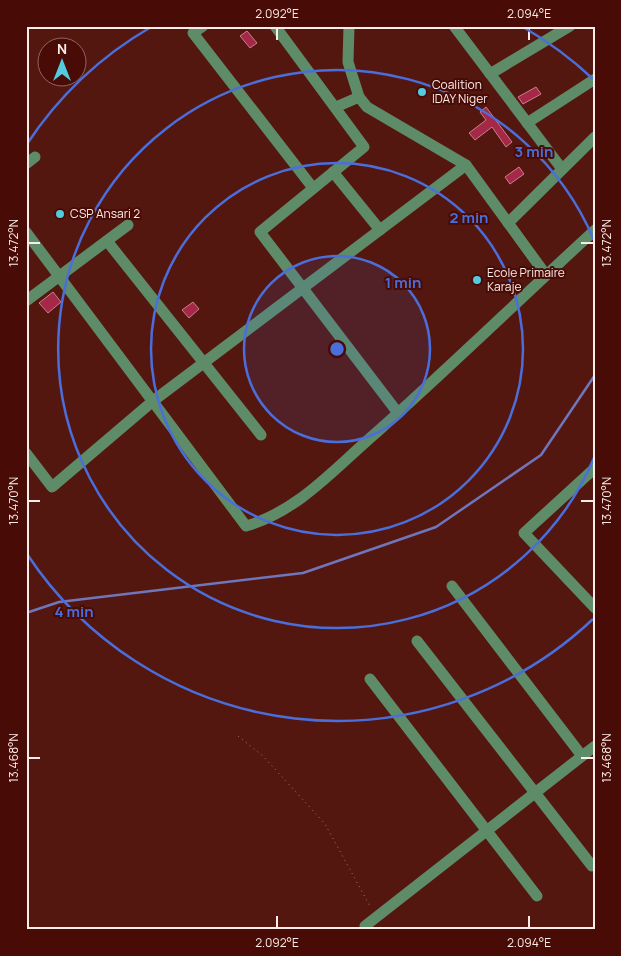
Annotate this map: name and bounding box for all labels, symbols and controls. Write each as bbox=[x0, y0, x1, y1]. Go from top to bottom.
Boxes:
text: 2.092°E bbox=[255, 5, 299, 22]
text: 2.094°E bbox=[507, 5, 551, 22]
north arrow bbox=[38, 38, 88, 88]
text: N bbox=[57, 39, 67, 58]
place label: Coalition IDAY Niger bbox=[432, 76, 488, 107]
marker: Coalition IDAY Niger bbox=[416, 86, 428, 98]
text: 3 min bbox=[515, 141, 553, 162]
place label: CSP Ansari 2 bbox=[70, 205, 140, 222]
text: 2 min bbox=[449, 207, 489, 228]
marker: CSP Ansari 2 bbox=[54, 208, 66, 220]
text: 13.472°N bbox=[5, 219, 22, 267]
text: 13.472°N bbox=[598, 219, 615, 267]
place label: Ecole Primaire Karaje bbox=[487, 264, 565, 295]
text: 1 min bbox=[385, 272, 421, 293]
marker: Ecole Primaire Karaje bbox=[471, 274, 483, 286]
centre of rings bbox=[328, 340, 346, 358]
text: 13.470°N bbox=[5, 477, 22, 525]
text: 13.470°N bbox=[598, 477, 615, 525]
text: 4 min bbox=[54, 601, 94, 622]
text: 13.468°N bbox=[5, 733, 22, 783]
text: 13.468°N bbox=[598, 733, 615, 783]
text: 2.092°E bbox=[255, 934, 299, 951]
text: 2.094°E bbox=[507, 934, 551, 951]

